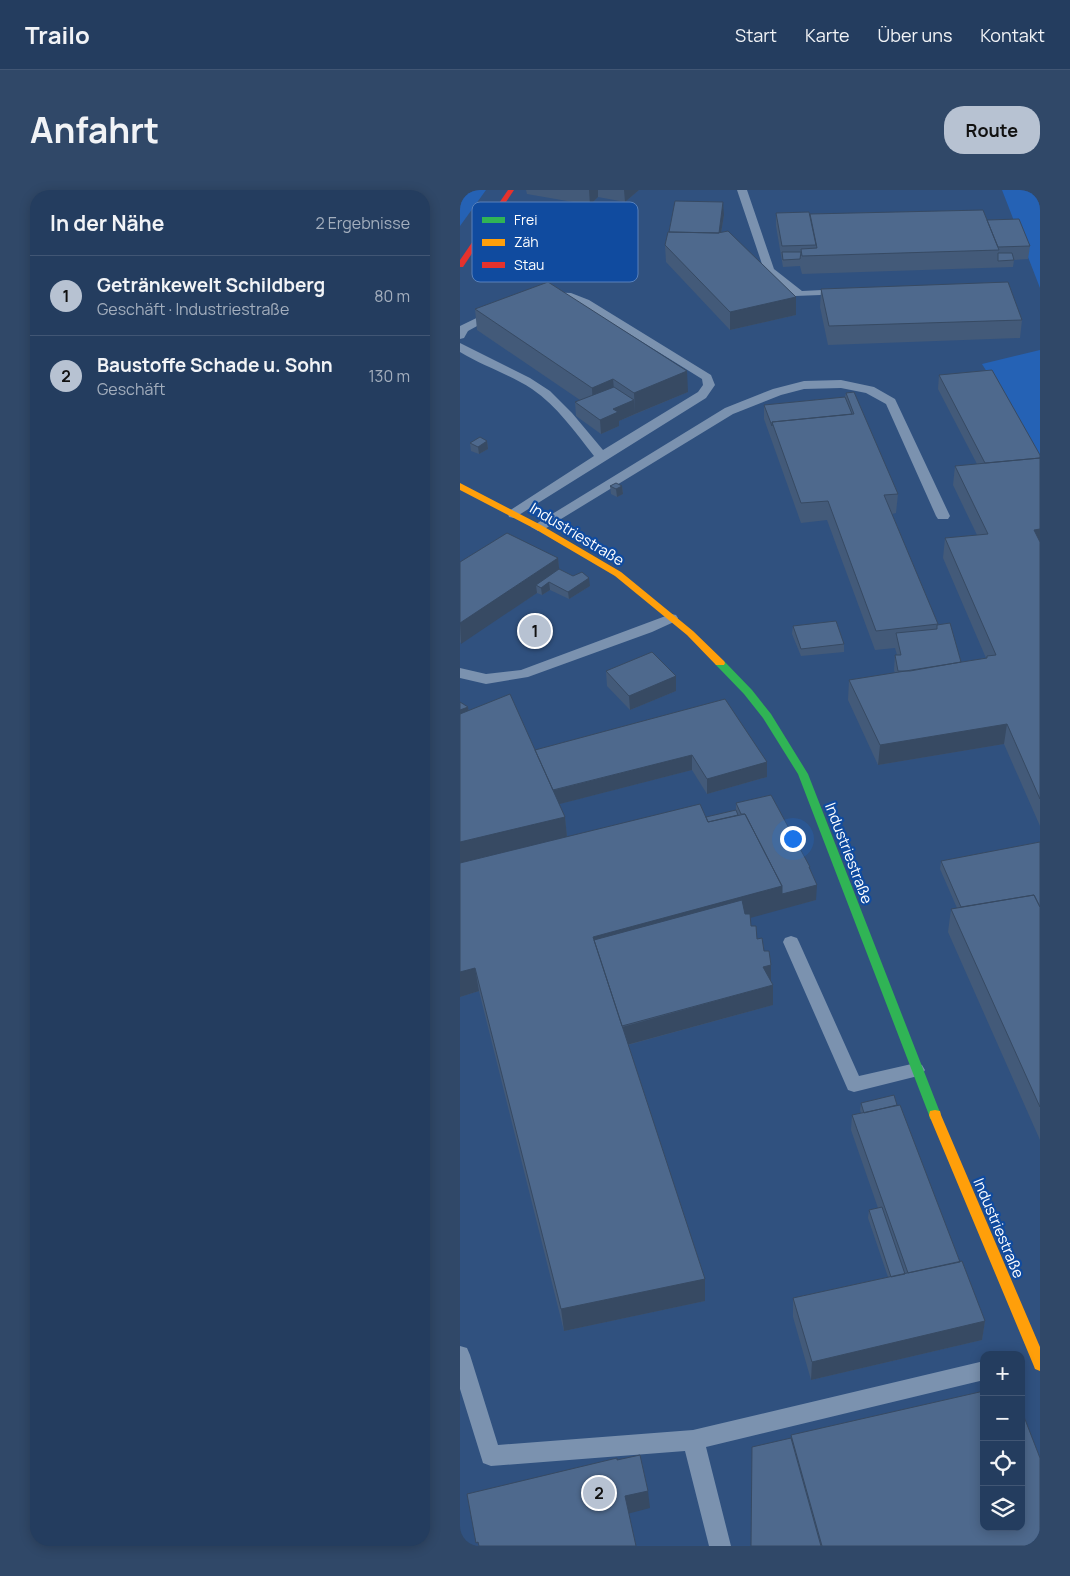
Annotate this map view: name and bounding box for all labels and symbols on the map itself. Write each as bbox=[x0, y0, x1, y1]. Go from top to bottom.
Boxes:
legend bbox=[472, 202, 638, 282]
text: Frei bbox=[514, 210, 537, 229]
text: Zäh bbox=[514, 232, 539, 251]
text: Stau bbox=[514, 255, 544, 274]
street label: Industriestraße bbox=[526, 497, 628, 571]
pin: 1 bbox=[519, 612, 551, 650]
street label: Industriestraße bbox=[820, 799, 878, 907]
your location bbox=[780, 826, 806, 852]
street label: Industriestraße bbox=[968, 1175, 1030, 1281]
pin: 2 bbox=[583, 1474, 615, 1512]

